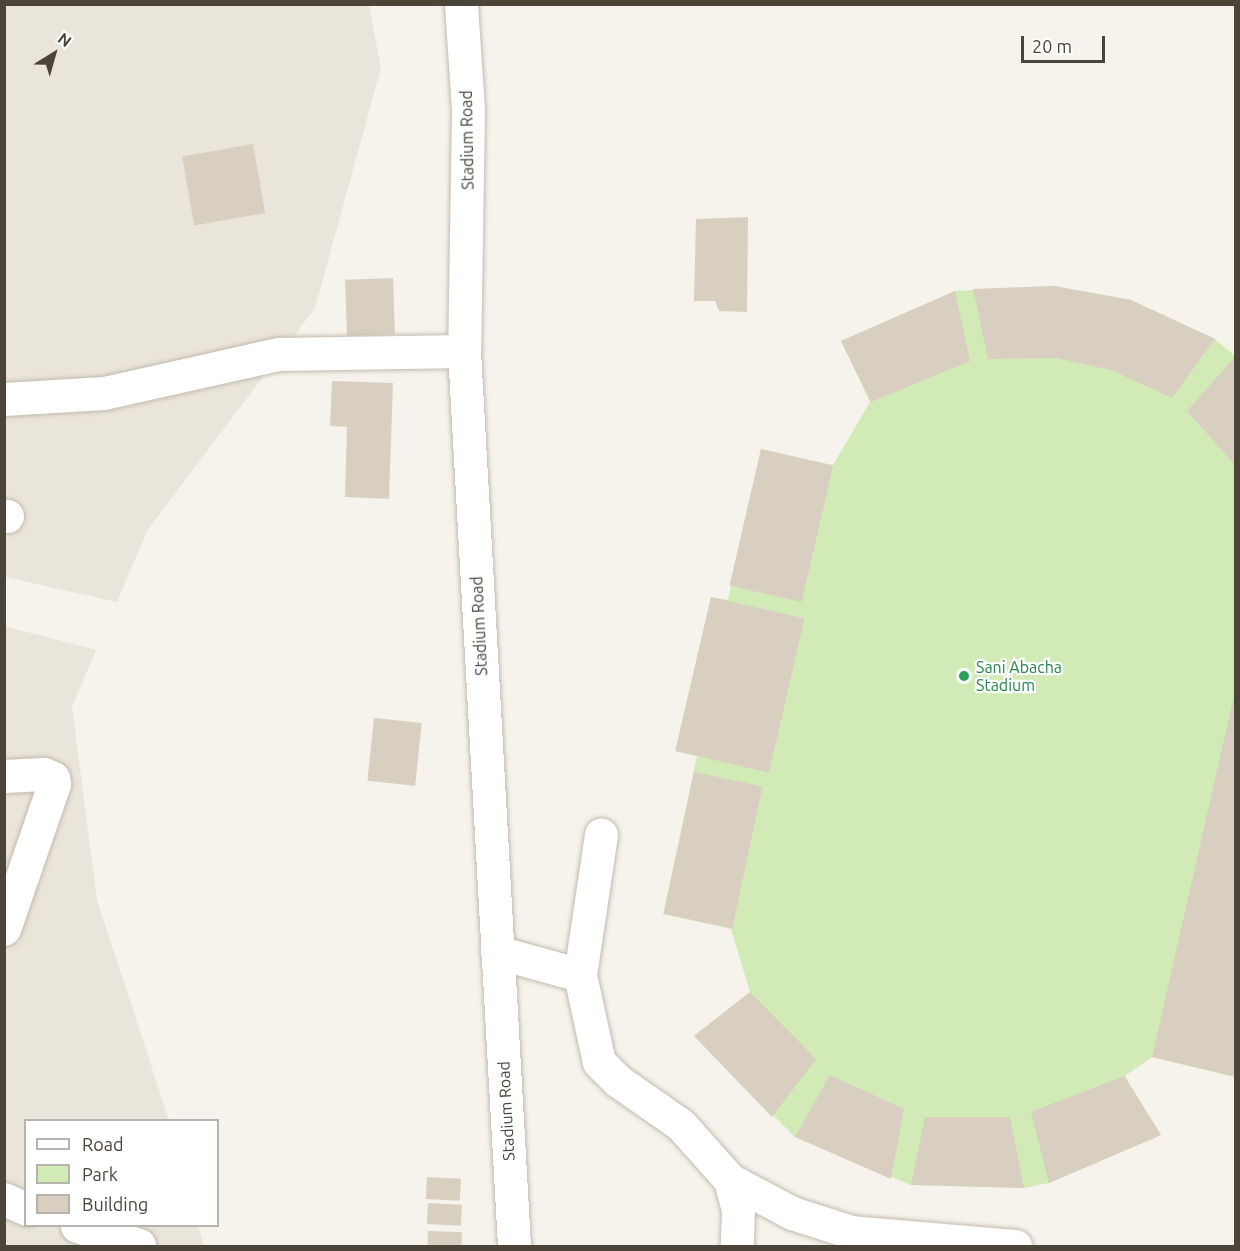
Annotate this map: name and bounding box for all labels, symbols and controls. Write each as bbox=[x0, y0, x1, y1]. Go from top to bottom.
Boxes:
north arrow bbox=[24, 24, 84, 84]
scale bar bbox=[1024, 24, 1108, 62]
text: N bbox=[55, 29, 75, 50]
text: 20 m bbox=[1032, 36, 1072, 56]
street label: Stadium Road bbox=[457, 90, 477, 190]
street label: Stadium Road bbox=[467, 576, 491, 676]
place label: Sani Abacha Stadium bbox=[976, 657, 1062, 695]
marker: Sani Abacha Stadium bbox=[957, 669, 971, 683]
street label: Stadium Road bbox=[494, 1061, 518, 1161]
legend bbox=[24, 1119, 219, 1227]
text: Road bbox=[82, 1134, 124, 1154]
text: Park bbox=[82, 1164, 118, 1184]
text: Building bbox=[82, 1194, 148, 1214]

